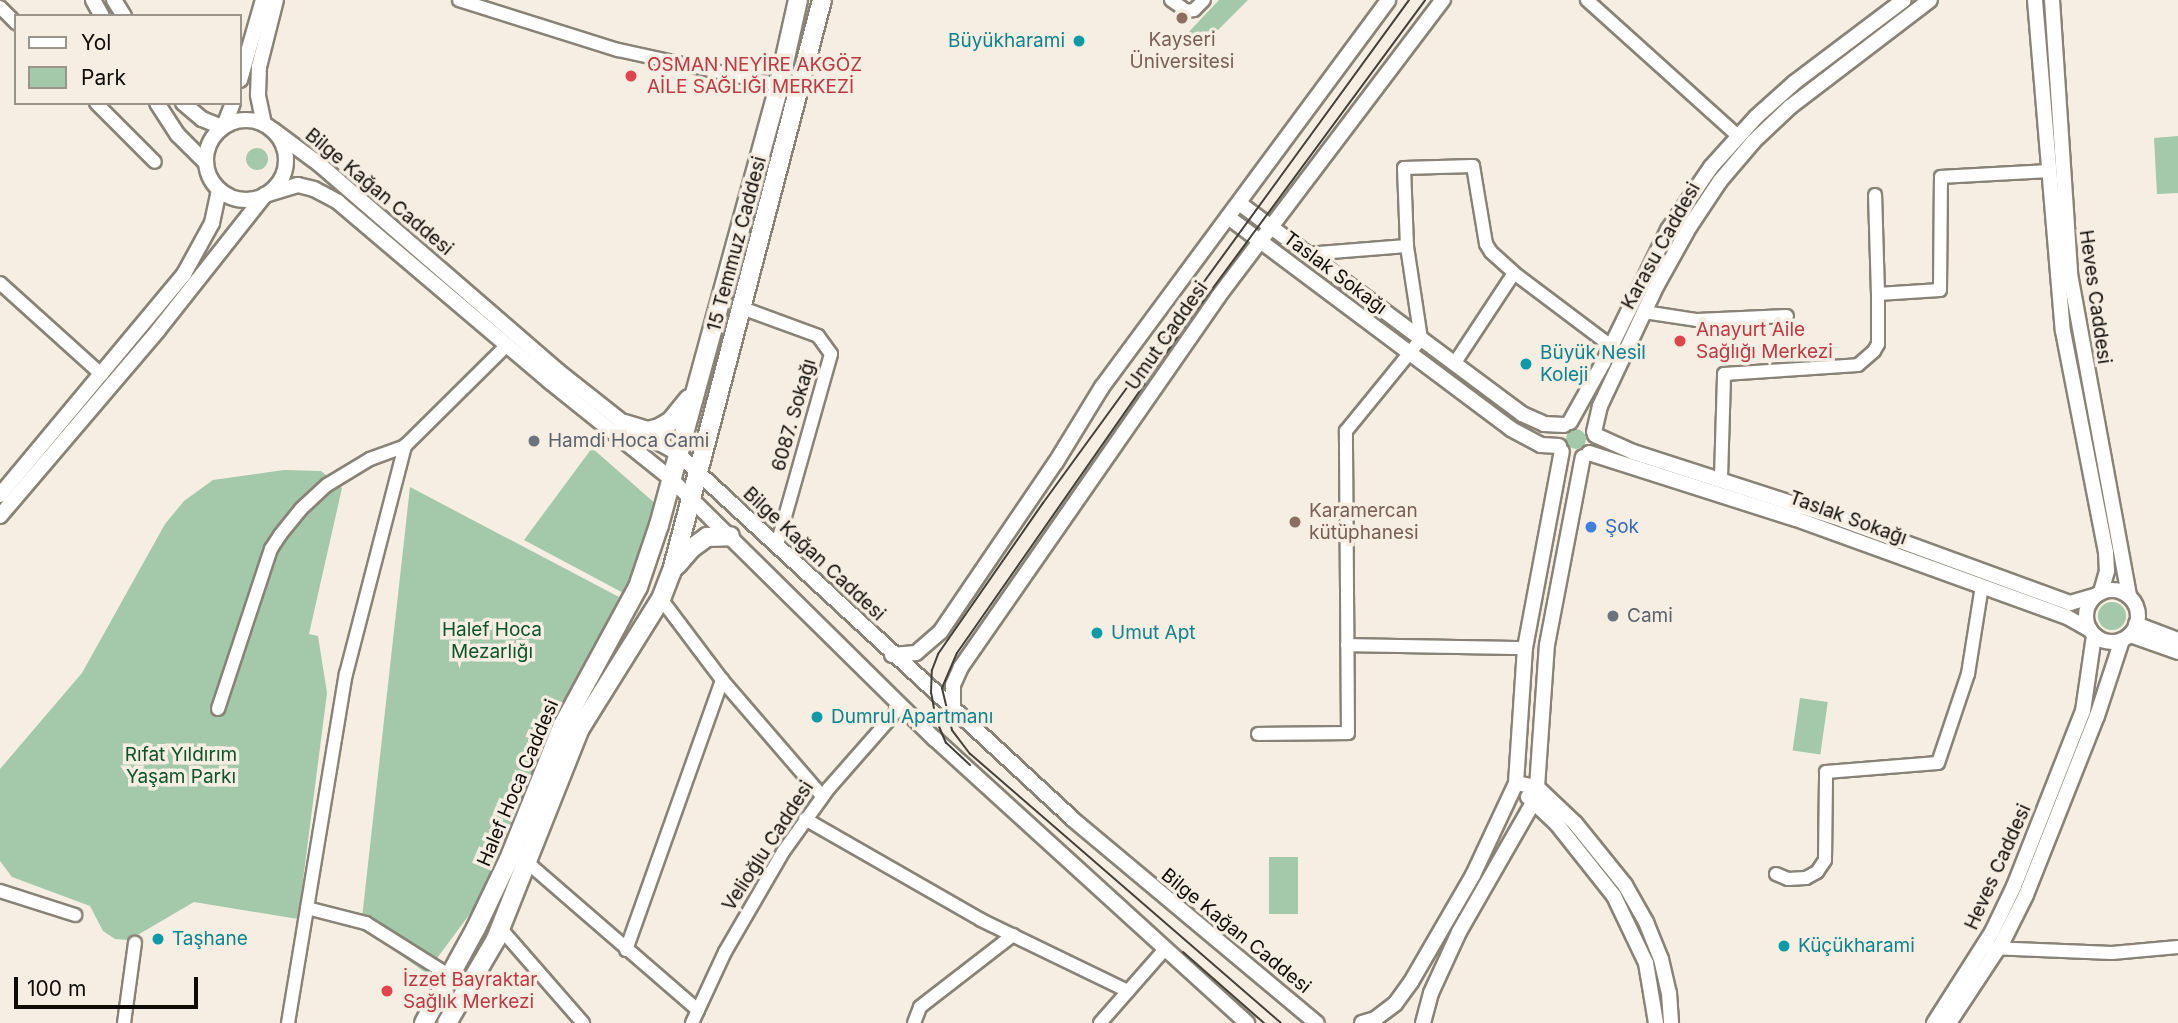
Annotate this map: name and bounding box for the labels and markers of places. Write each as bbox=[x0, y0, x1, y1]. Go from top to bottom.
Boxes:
marker: Kayseri Üniversitesi bbox=[1174, 10, 1190, 26]
place label: Kayseri Üniversitesi bbox=[1130, 29, 1234, 73]
place label: Büyükharami bbox=[948, 30, 1065, 52]
marker: Büyükharami bbox=[1071, 33, 1087, 49]
place label: OSMAN NEYİRE AKGÖZ AİLE SAĞLIĞI MERKEZİ bbox=[647, 54, 862, 98]
marker: OSMAN NEYİRE AKGÖZ AİLE SAĞLIĞI MERKEZİ bbox=[621, 66, 641, 86]
place label: Anayurt Aile Sağlığı Merkezi bbox=[1696, 319, 1833, 363]
marker: Anayurt Aile Sağlığı Merkezi bbox=[1670, 331, 1690, 351]
place label: Büyük Nesil Koleji bbox=[1540, 342, 1646, 386]
marker: Büyük Nesil Koleji bbox=[1518, 356, 1534, 372]
place label: Hamdi Hoca Cami bbox=[548, 430, 709, 452]
marker: Hamdi Hoca Cami bbox=[526, 433, 542, 449]
place label: Karamercan kütüphanesi bbox=[1309, 500, 1419, 544]
marker: Karamercan kütüphanesi bbox=[1287, 514, 1303, 530]
place label: Şok bbox=[1605, 516, 1639, 538]
marker: Şok bbox=[1583, 519, 1599, 535]
place label: Cami bbox=[1627, 605, 1673, 627]
marker: Cami bbox=[1605, 608, 1621, 624]
place label: Umut Apt bbox=[1111, 622, 1196, 644]
marker: Umut Apt bbox=[1089, 625, 1105, 641]
place label: Dumrul Apartmanı bbox=[831, 706, 993, 728]
marker: Dumrul Apartmanı bbox=[809, 709, 825, 725]
place label: Taşhane bbox=[172, 928, 248, 950]
marker: Taşhane bbox=[150, 931, 166, 947]
place label: Küçükharami bbox=[1798, 935, 1915, 957]
marker: Küçükharami bbox=[1776, 938, 1792, 954]
place label: İzzet Bayraktar Sağlık Merkezi bbox=[403, 969, 537, 1013]
marker: İzzet Bayraktar Sağlık Merkezi bbox=[377, 981, 397, 1001]

